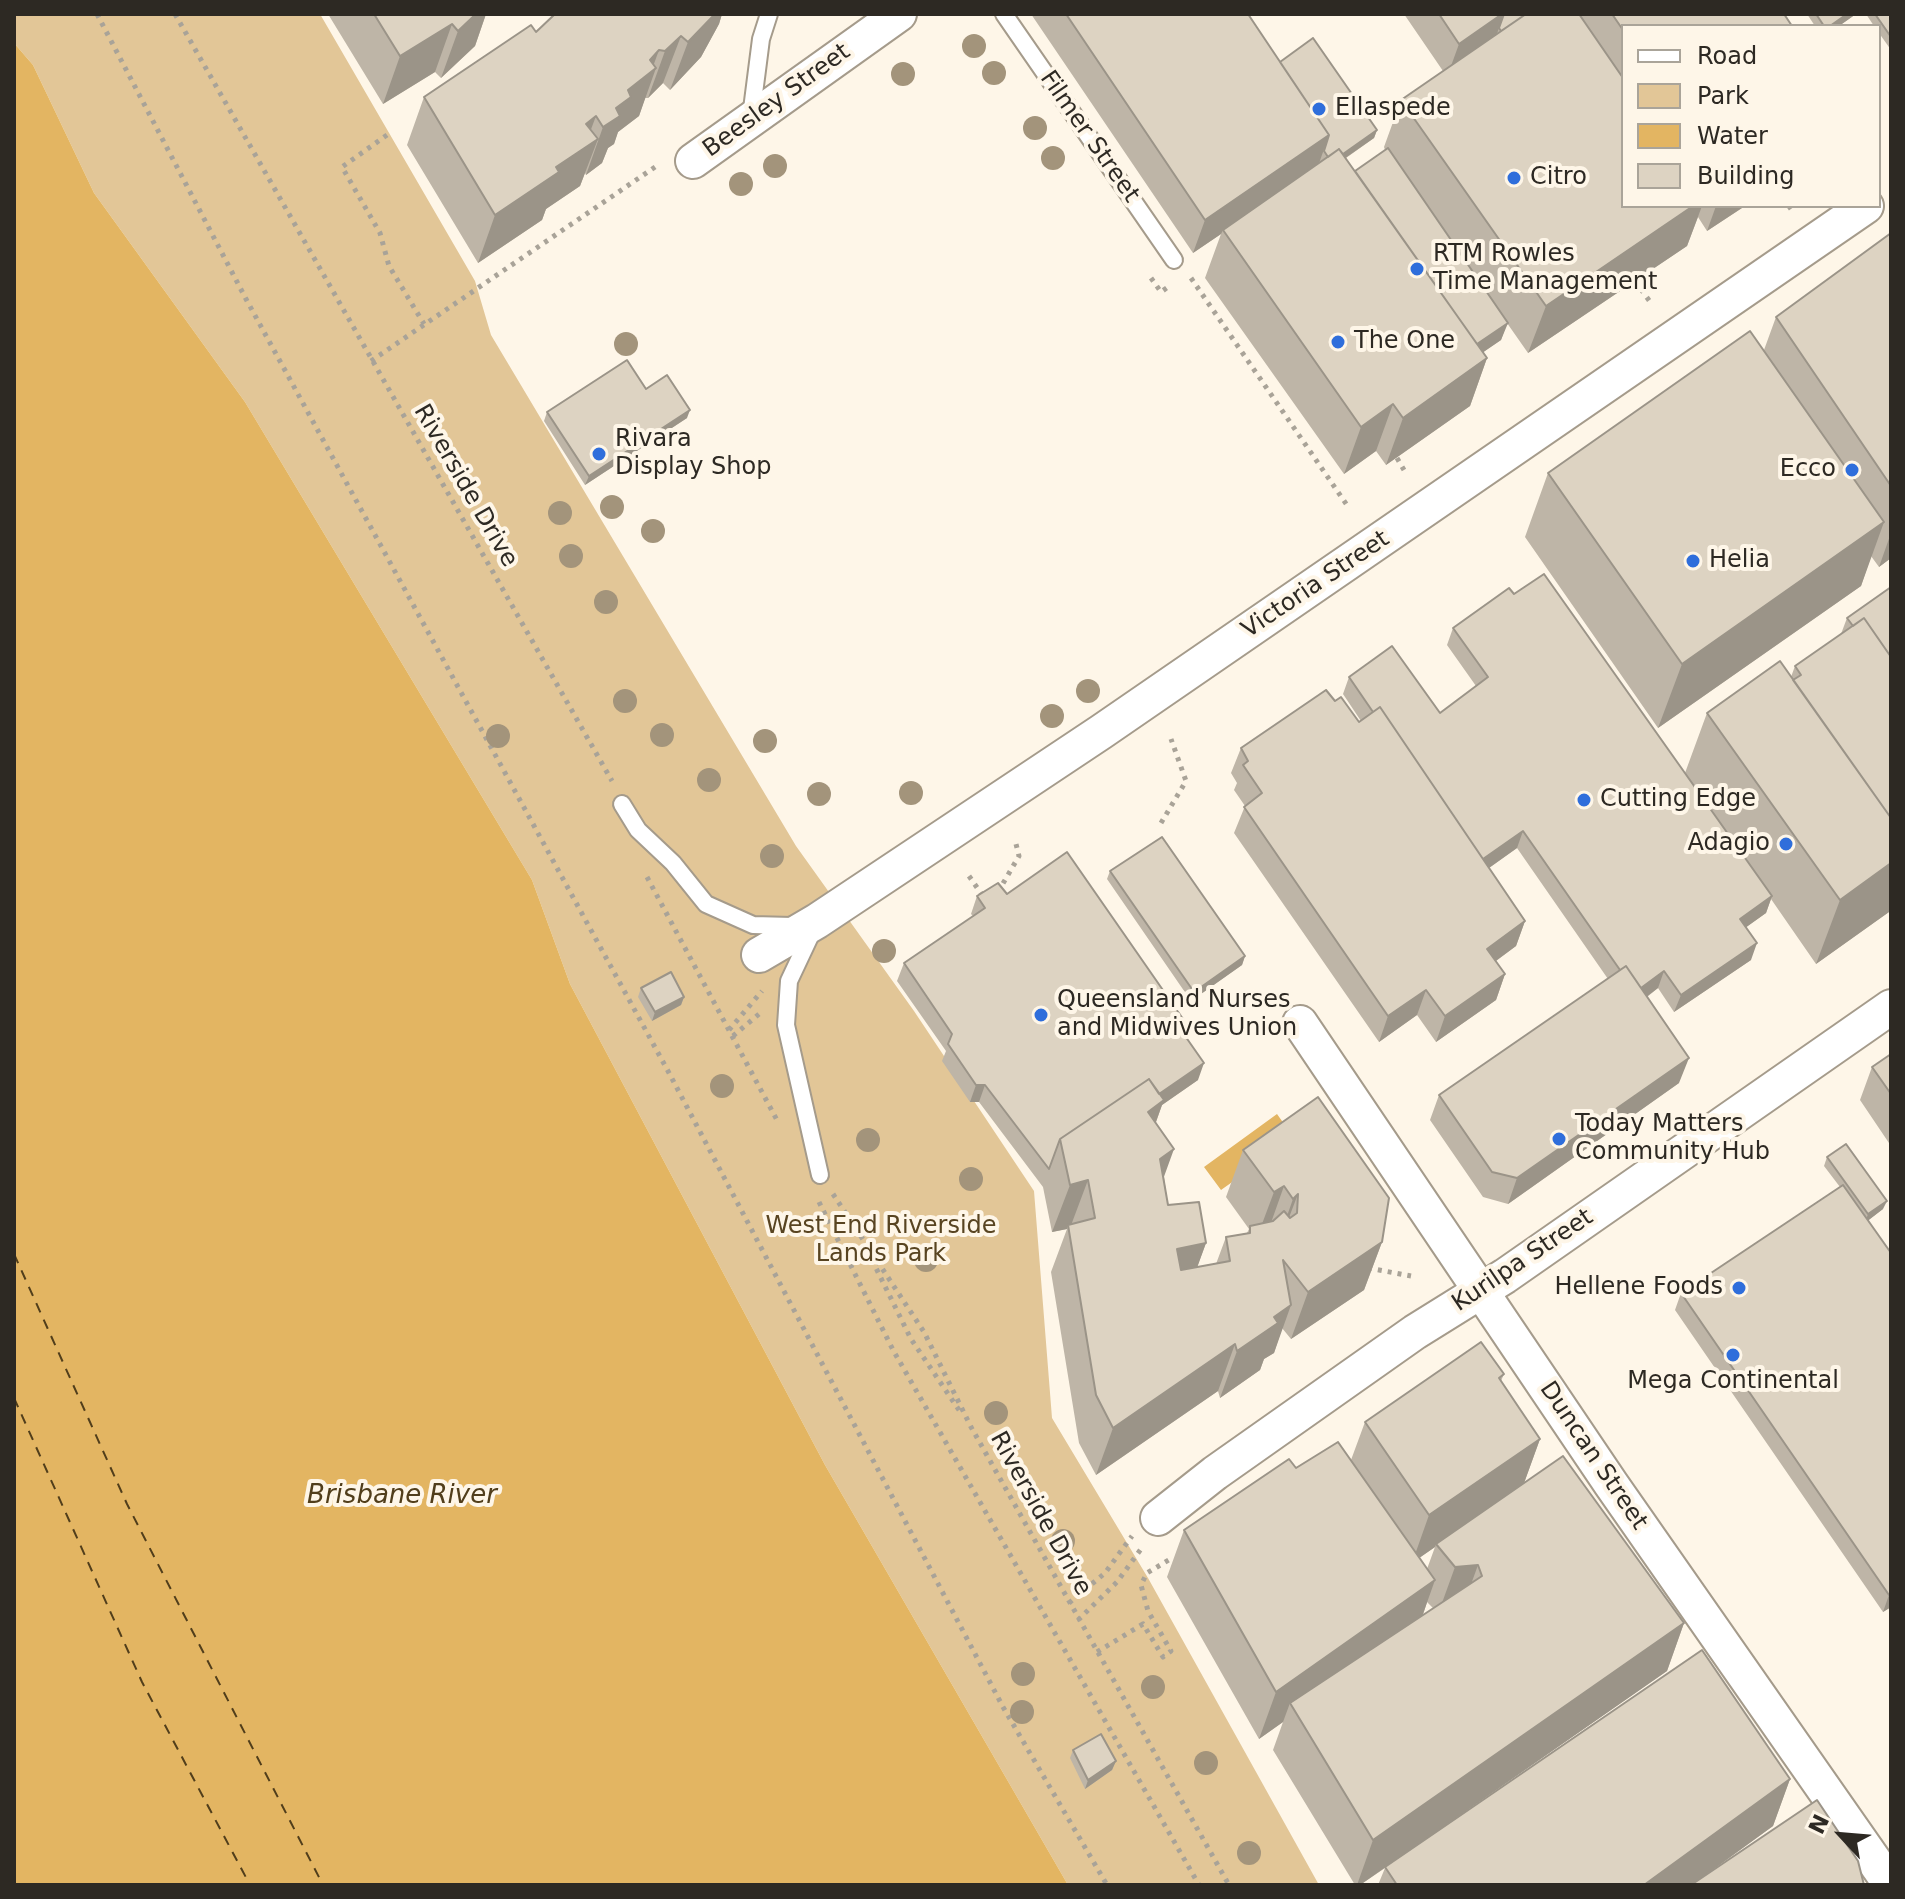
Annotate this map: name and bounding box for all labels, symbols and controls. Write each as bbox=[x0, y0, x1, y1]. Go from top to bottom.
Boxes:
legend bbox=[1621, 24, 1881, 208]
street label: Beesley Street bbox=[698, 38, 856, 164]
text: Road bbox=[1697, 42, 1757, 70]
street label: Filmer Street bbox=[1033, 66, 1145, 208]
text: Park bbox=[1697, 82, 1749, 110]
place label: Ellaspede bbox=[1335, 95, 1451, 123]
marker: Ellaspede bbox=[1310, 100, 1328, 118]
text: Water bbox=[1697, 122, 1768, 150]
text: Building bbox=[1697, 162, 1794, 190]
place label: Citro bbox=[1530, 164, 1587, 192]
marker: Citro bbox=[1505, 169, 1523, 187]
place label: RTM Rowles Time Management bbox=[1433, 241, 1657, 297]
marker: RTM Rowles Time Management bbox=[1408, 260, 1426, 278]
place label: The One bbox=[1354, 328, 1455, 356]
marker: The One bbox=[1329, 333, 1347, 351]
street label: Riverside Drive bbox=[407, 400, 523, 572]
place label: Rivara Display Shop bbox=[615, 426, 771, 482]
marker: Rivara Display Shop bbox=[590, 445, 608, 463]
place label: Ecco bbox=[1780, 456, 1836, 484]
marker: Ecco bbox=[1843, 461, 1861, 479]
street label: Victoria Street bbox=[1237, 525, 1395, 645]
place label: Helia bbox=[1709, 547, 1770, 575]
marker: Helia bbox=[1684, 552, 1702, 570]
place label: Cutting Edge bbox=[1600, 786, 1756, 814]
marker: Cutting Edge bbox=[1575, 791, 1593, 809]
place label: Adagio bbox=[1687, 830, 1770, 858]
marker: Adagio bbox=[1777, 835, 1795, 853]
place label: Queensland Nurses and Midwives Union bbox=[1057, 987, 1297, 1043]
marker: Queensland Nurses and Midwives Union bbox=[1032, 1006, 1050, 1024]
place label: Today Matters Community Hub bbox=[1575, 1111, 1770, 1167]
marker: Today Matters Community Hub bbox=[1550, 1130, 1568, 1148]
street label: Kurilpa Street bbox=[1447, 1203, 1599, 1319]
park label: West End Riverside Lands Park bbox=[765, 1213, 997, 1269]
place label: Hellene Foods bbox=[1554, 1274, 1723, 1302]
marker: Hellene Foods bbox=[1730, 1279, 1748, 1297]
marker: Mega Continental bbox=[1724, 1346, 1742, 1364]
place label: Mega Continental bbox=[1627, 1368, 1839, 1396]
street label: Duncan Street bbox=[1533, 1376, 1653, 1536]
street label: Riverside Drive bbox=[983, 1427, 1097, 1601]
water label: Brisbane River bbox=[307, 1480, 497, 1512]
north arrow bbox=[1801, 1795, 1881, 1875]
text: N bbox=[1804, 1811, 1834, 1838]

